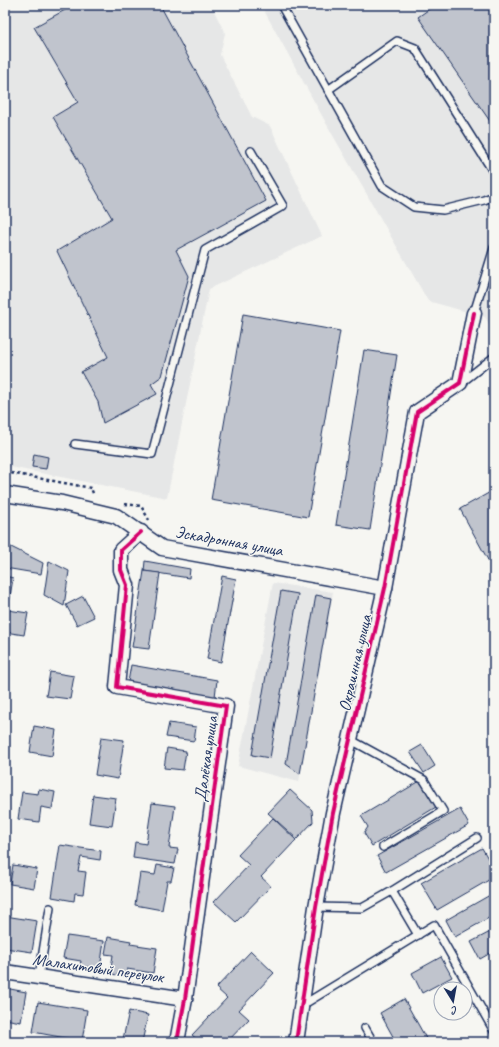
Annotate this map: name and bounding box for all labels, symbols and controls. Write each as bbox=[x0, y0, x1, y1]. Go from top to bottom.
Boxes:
street label: Эскадронная улица bbox=[174, 521, 286, 561]
street label: Окраинная улица bbox=[334, 611, 377, 713]
street label: Далёкая улица bbox=[190, 714, 223, 803]
street label: Малахитовый переулок bbox=[31, 948, 166, 988]
north arrow bbox=[433, 981, 473, 1021]
text: С bbox=[449, 1003, 459, 1019]

